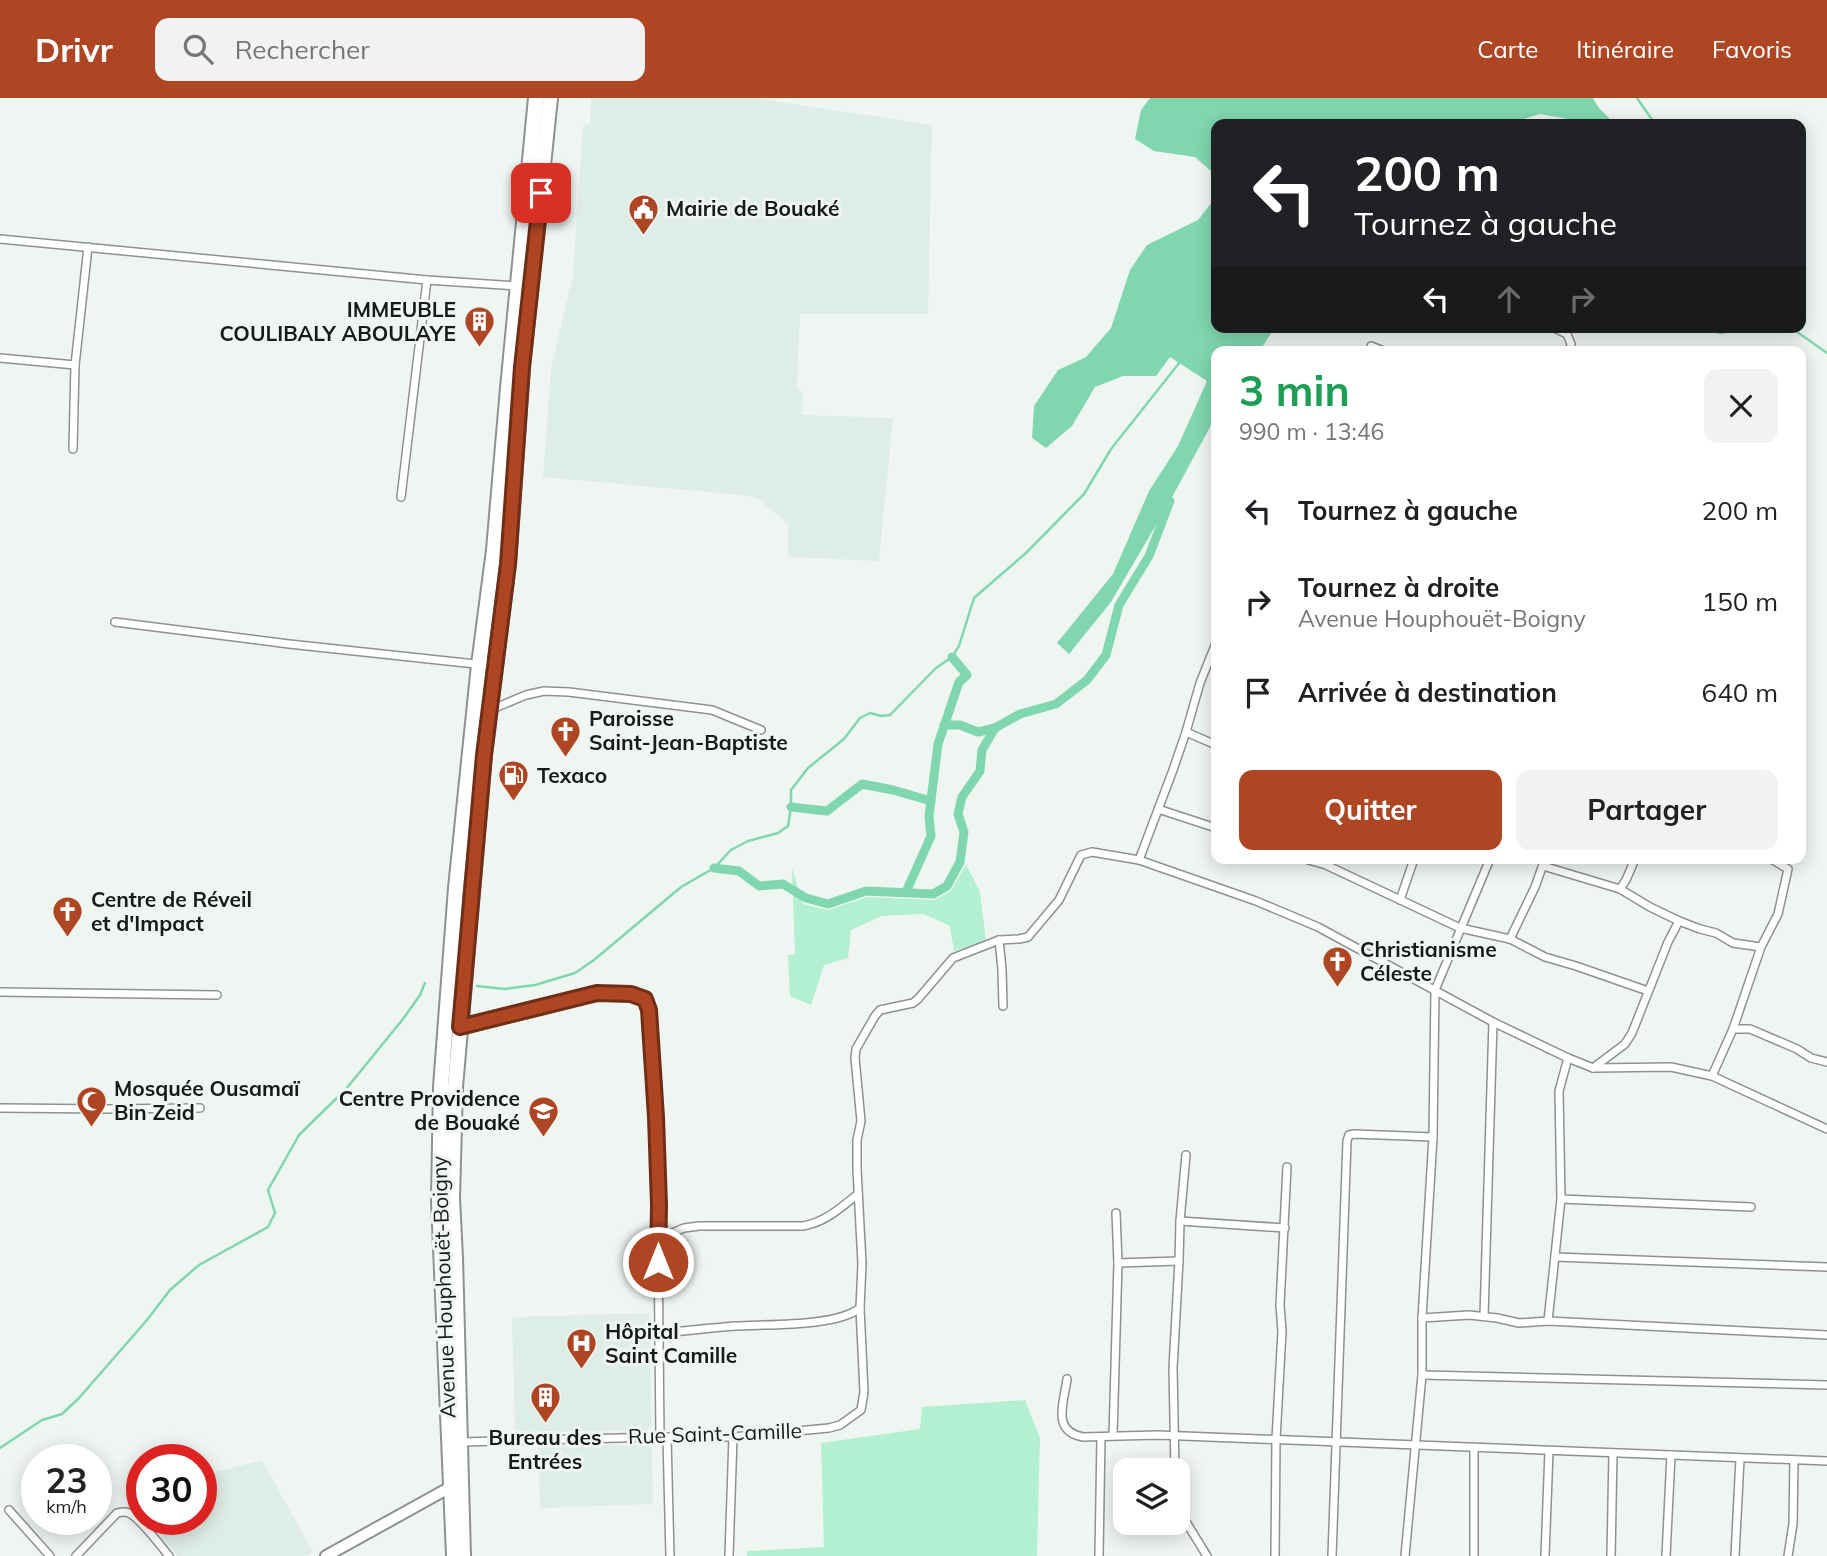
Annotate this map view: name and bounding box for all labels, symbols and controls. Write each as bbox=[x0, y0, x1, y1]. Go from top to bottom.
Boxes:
search box bbox=[155, 18, 645, 81]
text: Drivr bbox=[35, 29, 113, 70]
icon: search bbox=[179, 30, 217, 68]
text: Rechercher bbox=[235, 33, 370, 66]
text: Carte bbox=[1477, 34, 1538, 64]
text: Itinéraire bbox=[1576, 34, 1674, 64]
text: Favoris bbox=[1712, 34, 1792, 64]
text: 200 m bbox=[1354, 142, 1500, 203]
icon: left bbox=[1239, 147, 1330, 238]
pin bbox=[511, 163, 571, 223]
icon: arrive bbox=[522, 174, 560, 212]
public building icon: Mairie de Bouaké bbox=[626, 192, 660, 236]
place label: Mairie de Bouaké bbox=[666, 195, 839, 221]
text: Tournez à gauche bbox=[1354, 203, 1617, 243]
icon: left bbox=[1417, 280, 1455, 318]
icon: ahead bbox=[1490, 280, 1528, 318]
icon: right bbox=[1563, 280, 1601, 318]
place label: IMMEUBLE COULIBALY ABOULAYE bbox=[219, 296, 456, 346]
building icon: IMMEUBLE COULIBALY ABOULAYE bbox=[462, 305, 496, 349]
text: 3 min bbox=[1239, 364, 1350, 417]
button: close bbox=[1704, 369, 1778, 443]
text: 990 m · 13:46 bbox=[1239, 417, 1384, 446]
icon: left bbox=[1239, 492, 1277, 530]
text: Tournez à gauche bbox=[1298, 494, 1518, 527]
text: 200 m bbox=[1702, 494, 1778, 527]
text: Tournez à droite bbox=[1298, 571, 1499, 604]
icon: right bbox=[1239, 583, 1277, 621]
text: 150 m bbox=[1702, 585, 1778, 618]
text: Avenue Houphouët-Boigny bbox=[1298, 604, 1586, 633]
icon: arrive bbox=[1239, 674, 1277, 712]
text: Arrivée à destination bbox=[1298, 676, 1557, 709]
text: 640 m bbox=[1702, 676, 1778, 709]
place label: Paroisse Saint-Jean-Baptiste bbox=[589, 705, 788, 755]
church icon: Paroisse Saint-Jean-Baptiste bbox=[549, 714, 583, 758]
fuel station icon: Texaco bbox=[497, 759, 531, 803]
place label: Texaco bbox=[537, 762, 607, 788]
button: Quitter bbox=[1239, 770, 1502, 850]
button: Partager bbox=[1516, 770, 1778, 850]
place label: Centre de Réveil et d'Impact bbox=[91, 886, 252, 936]
church icon: Centre de Réveil et d'Impact bbox=[51, 895, 85, 939]
place label: Christianisme Céleste bbox=[1360, 936, 1497, 986]
church icon: Christianisme Céleste bbox=[1320, 945, 1354, 989]
place label: Mosquée Ousamaï Bin Zeid bbox=[114, 1075, 300, 1125]
mosque icon: Mosquée Ousamaï Bin Zeid bbox=[74, 1084, 108, 1128]
place label: Centre Providence de Bouaké bbox=[339, 1085, 520, 1135]
school or university icon: Centre Providence de Bouaké bbox=[526, 1094, 560, 1138]
street label: Avenue Houphouët-Boigny bbox=[425, 1155, 461, 1419]
position arrow bbox=[621, 1225, 695, 1299]
place label: Hôpital Saint Camille bbox=[605, 1318, 737, 1368]
hospital icon: Hôpital Saint Camille bbox=[565, 1327, 599, 1371]
building icon: Bureau des Entrées bbox=[528, 1381, 562, 1425]
street label: Rue Saint-Camille bbox=[627, 1417, 802, 1449]
place label: Bureau des Entrées bbox=[489, 1424, 601, 1474]
speed limit sign: 30 bbox=[126, 1444, 217, 1535]
text: 23 bbox=[45, 1458, 88, 1502]
map controls bbox=[1113, 1458, 1190, 1535]
button: layers bbox=[1113, 1458, 1190, 1535]
text: km/h bbox=[46, 1495, 87, 1518]

